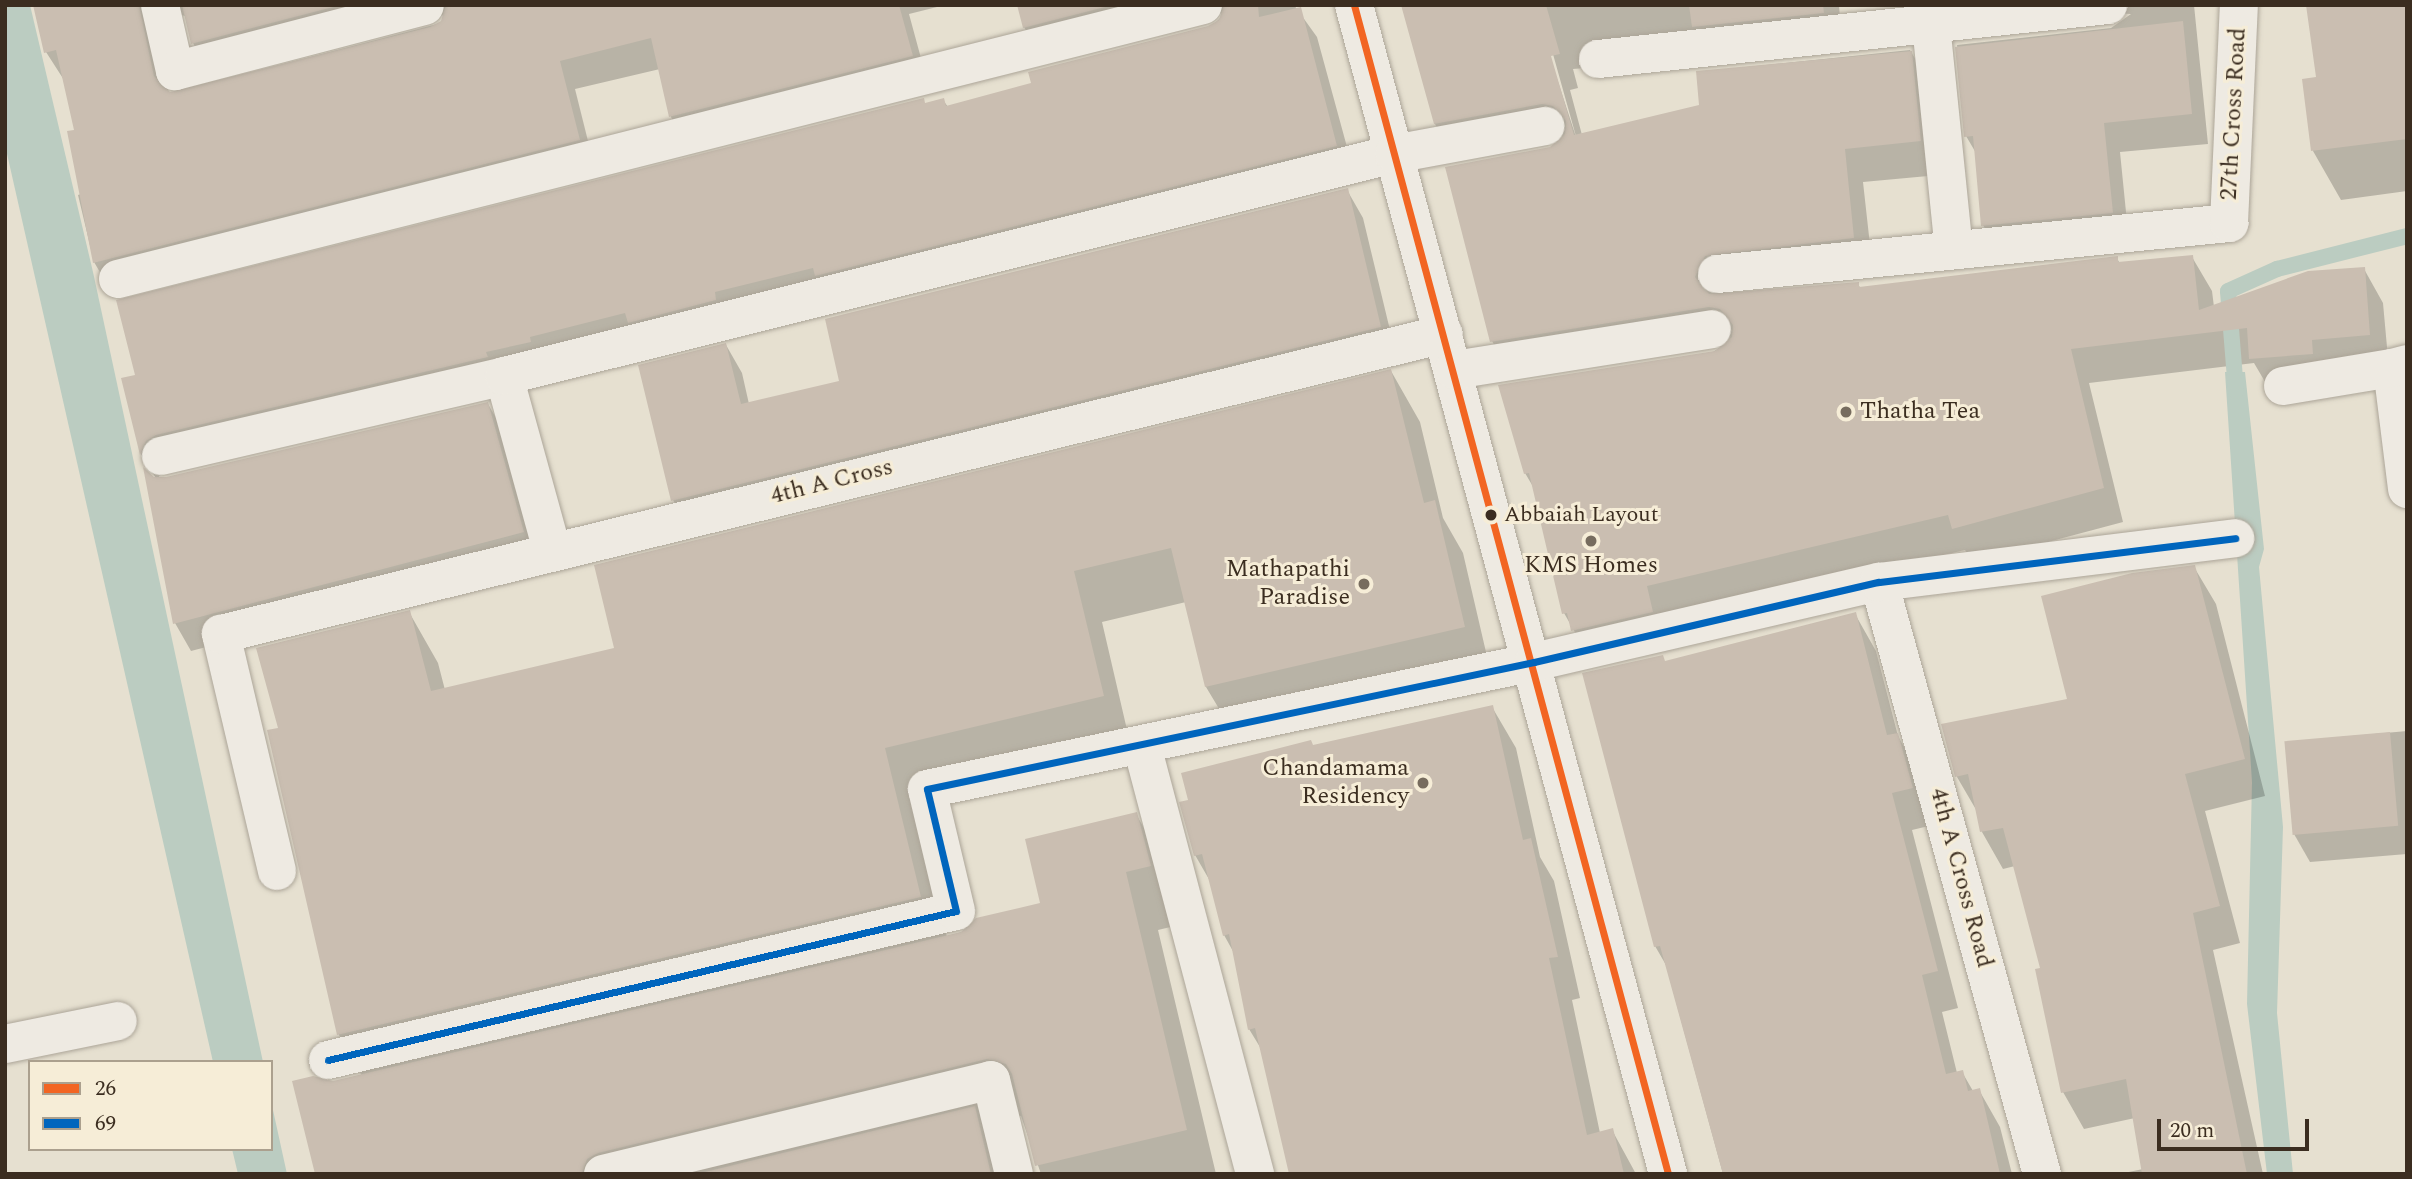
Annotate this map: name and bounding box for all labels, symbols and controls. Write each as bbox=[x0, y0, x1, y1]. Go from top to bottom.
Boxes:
street label: 27th Cross Road bbox=[2215, 27, 2253, 201]
place label: Thatha Tea bbox=[1860, 398, 1980, 426]
marker: Thatha Tea bbox=[1838, 404, 1854, 420]
street label: 4th A Cross bbox=[768, 453, 896, 511]
place label: Abbaiah Layout bbox=[1504, 502, 1658, 528]
marker: Abbaiah Layout bbox=[1484, 508, 1498, 522]
marker: KMS Homes bbox=[1583, 533, 1599, 549]
place label: KMS Homes bbox=[1524, 552, 1658, 580]
place label: Mathapathi Paradise bbox=[1226, 556, 1350, 612]
marker: Mathapathi Paradise bbox=[1356, 576, 1372, 592]
place label: Chandamama Residency bbox=[1262, 755, 1409, 811]
marker: Chandamama Residency bbox=[1415, 775, 1431, 791]
street label: 4th A Cross Road bbox=[1923, 785, 1999, 971]
legend bbox=[28, 1060, 273, 1151]
text: 26 bbox=[95, 1073, 116, 1105]
scale bar bbox=[2160, 1106, 2312, 1150]
text: 69 bbox=[95, 1108, 116, 1140]
text: 20 m bbox=[2170, 1115, 2214, 1147]

